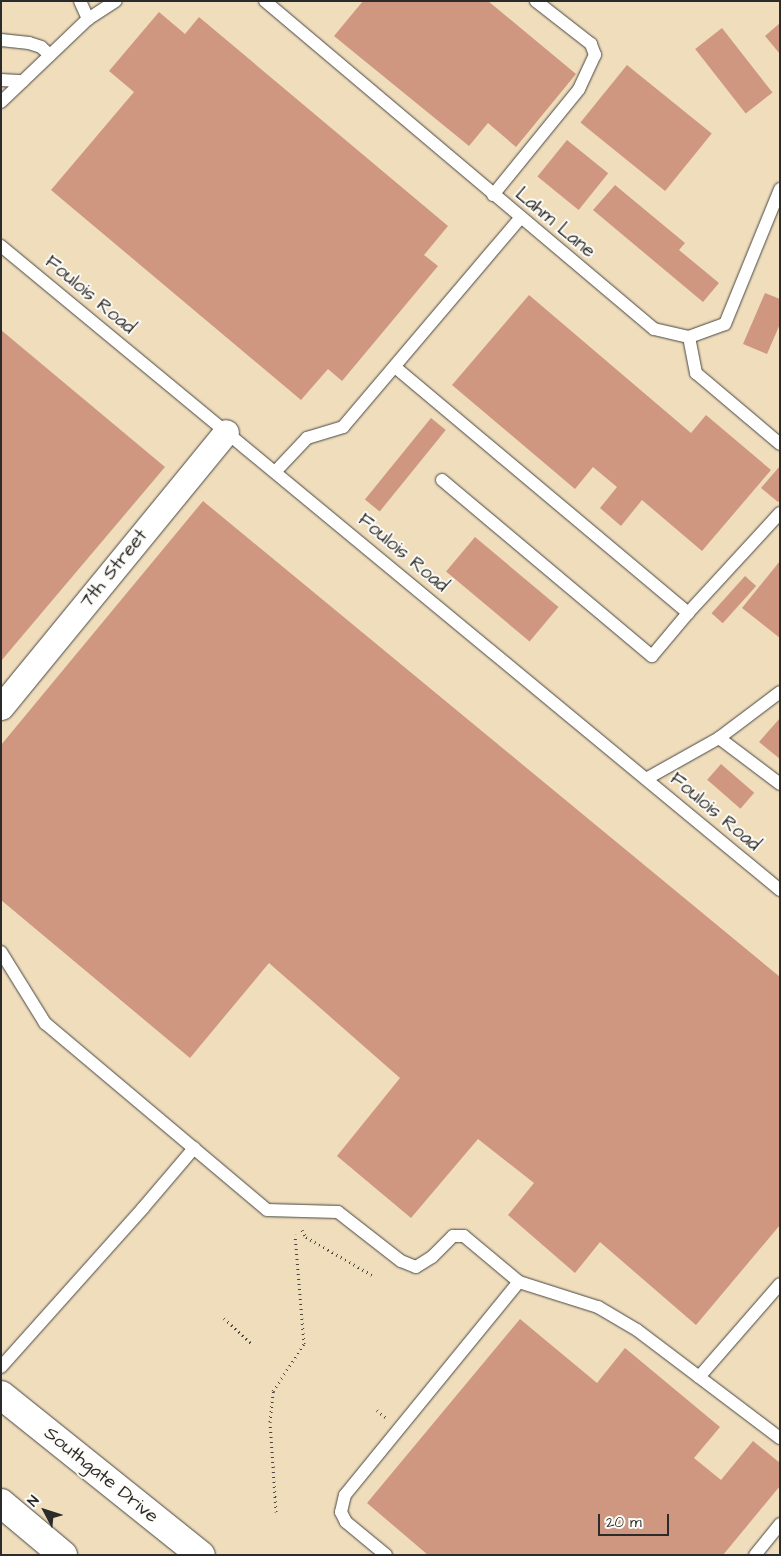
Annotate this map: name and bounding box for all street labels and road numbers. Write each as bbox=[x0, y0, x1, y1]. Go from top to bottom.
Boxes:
street label: Lahm Lane bbox=[510, 183, 600, 263]
street label: Foulois Road bbox=[40, 251, 140, 339]
street label: Foulois Road bbox=[353, 509, 453, 597]
street label: 7th Street bbox=[75, 525, 153, 613]
street label: Foulois Road bbox=[665, 768, 765, 856]
street label: Southgate Drive bbox=[39, 1422, 163, 1528]

